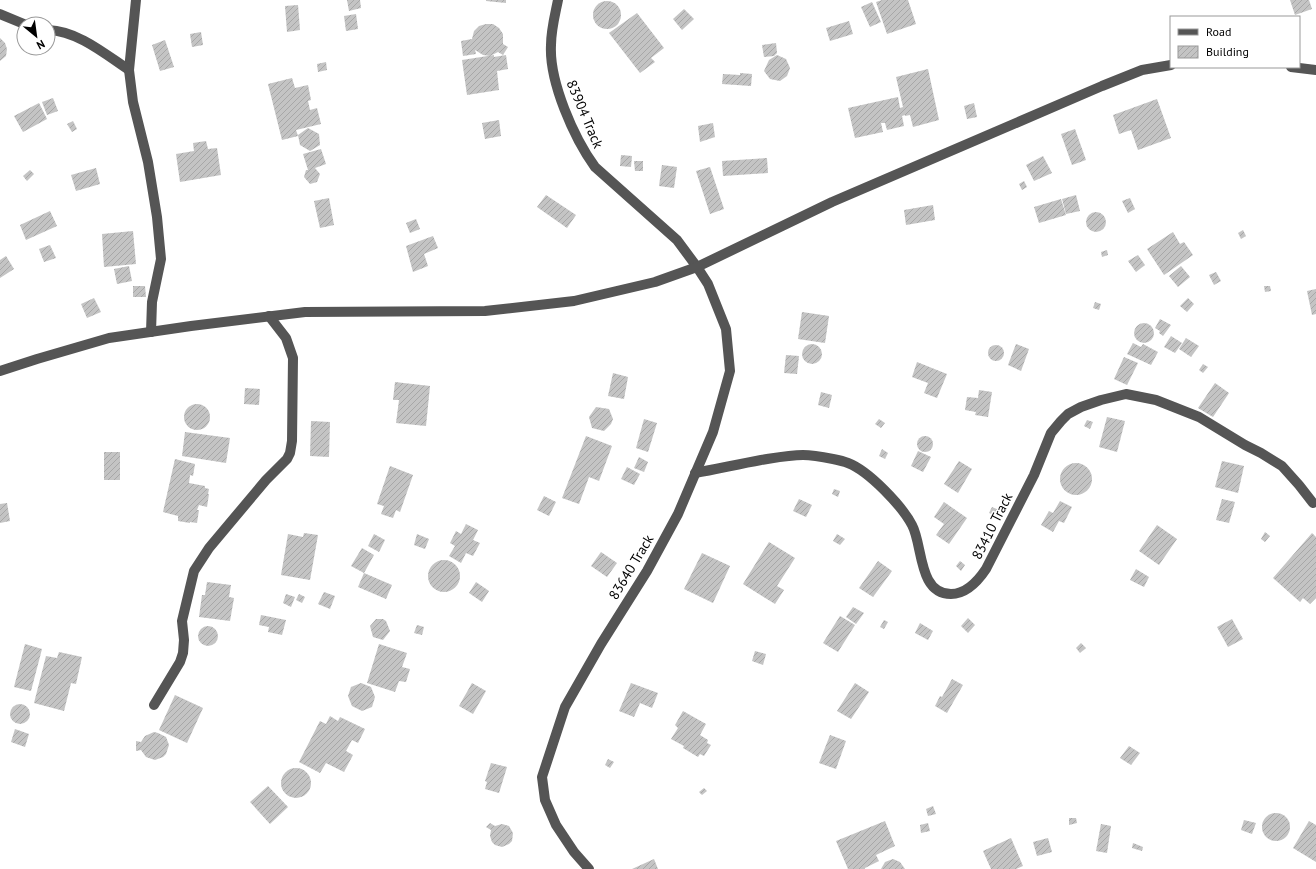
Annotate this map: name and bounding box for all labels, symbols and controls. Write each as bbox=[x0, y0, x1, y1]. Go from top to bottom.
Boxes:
north arrow bbox=[16, 16, 56, 56]
legend bbox=[1170, 16, 1300, 68]
text: Road bbox=[1206, 24, 1231, 39]
text: N bbox=[34, 37, 47, 53]
text: Building bbox=[1206, 44, 1249, 59]
street label: 83904 Track bbox=[563, 77, 608, 151]
street label: 83410 Track bbox=[968, 489, 1017, 562]
street label: 83640 Track bbox=[605, 531, 658, 603]

